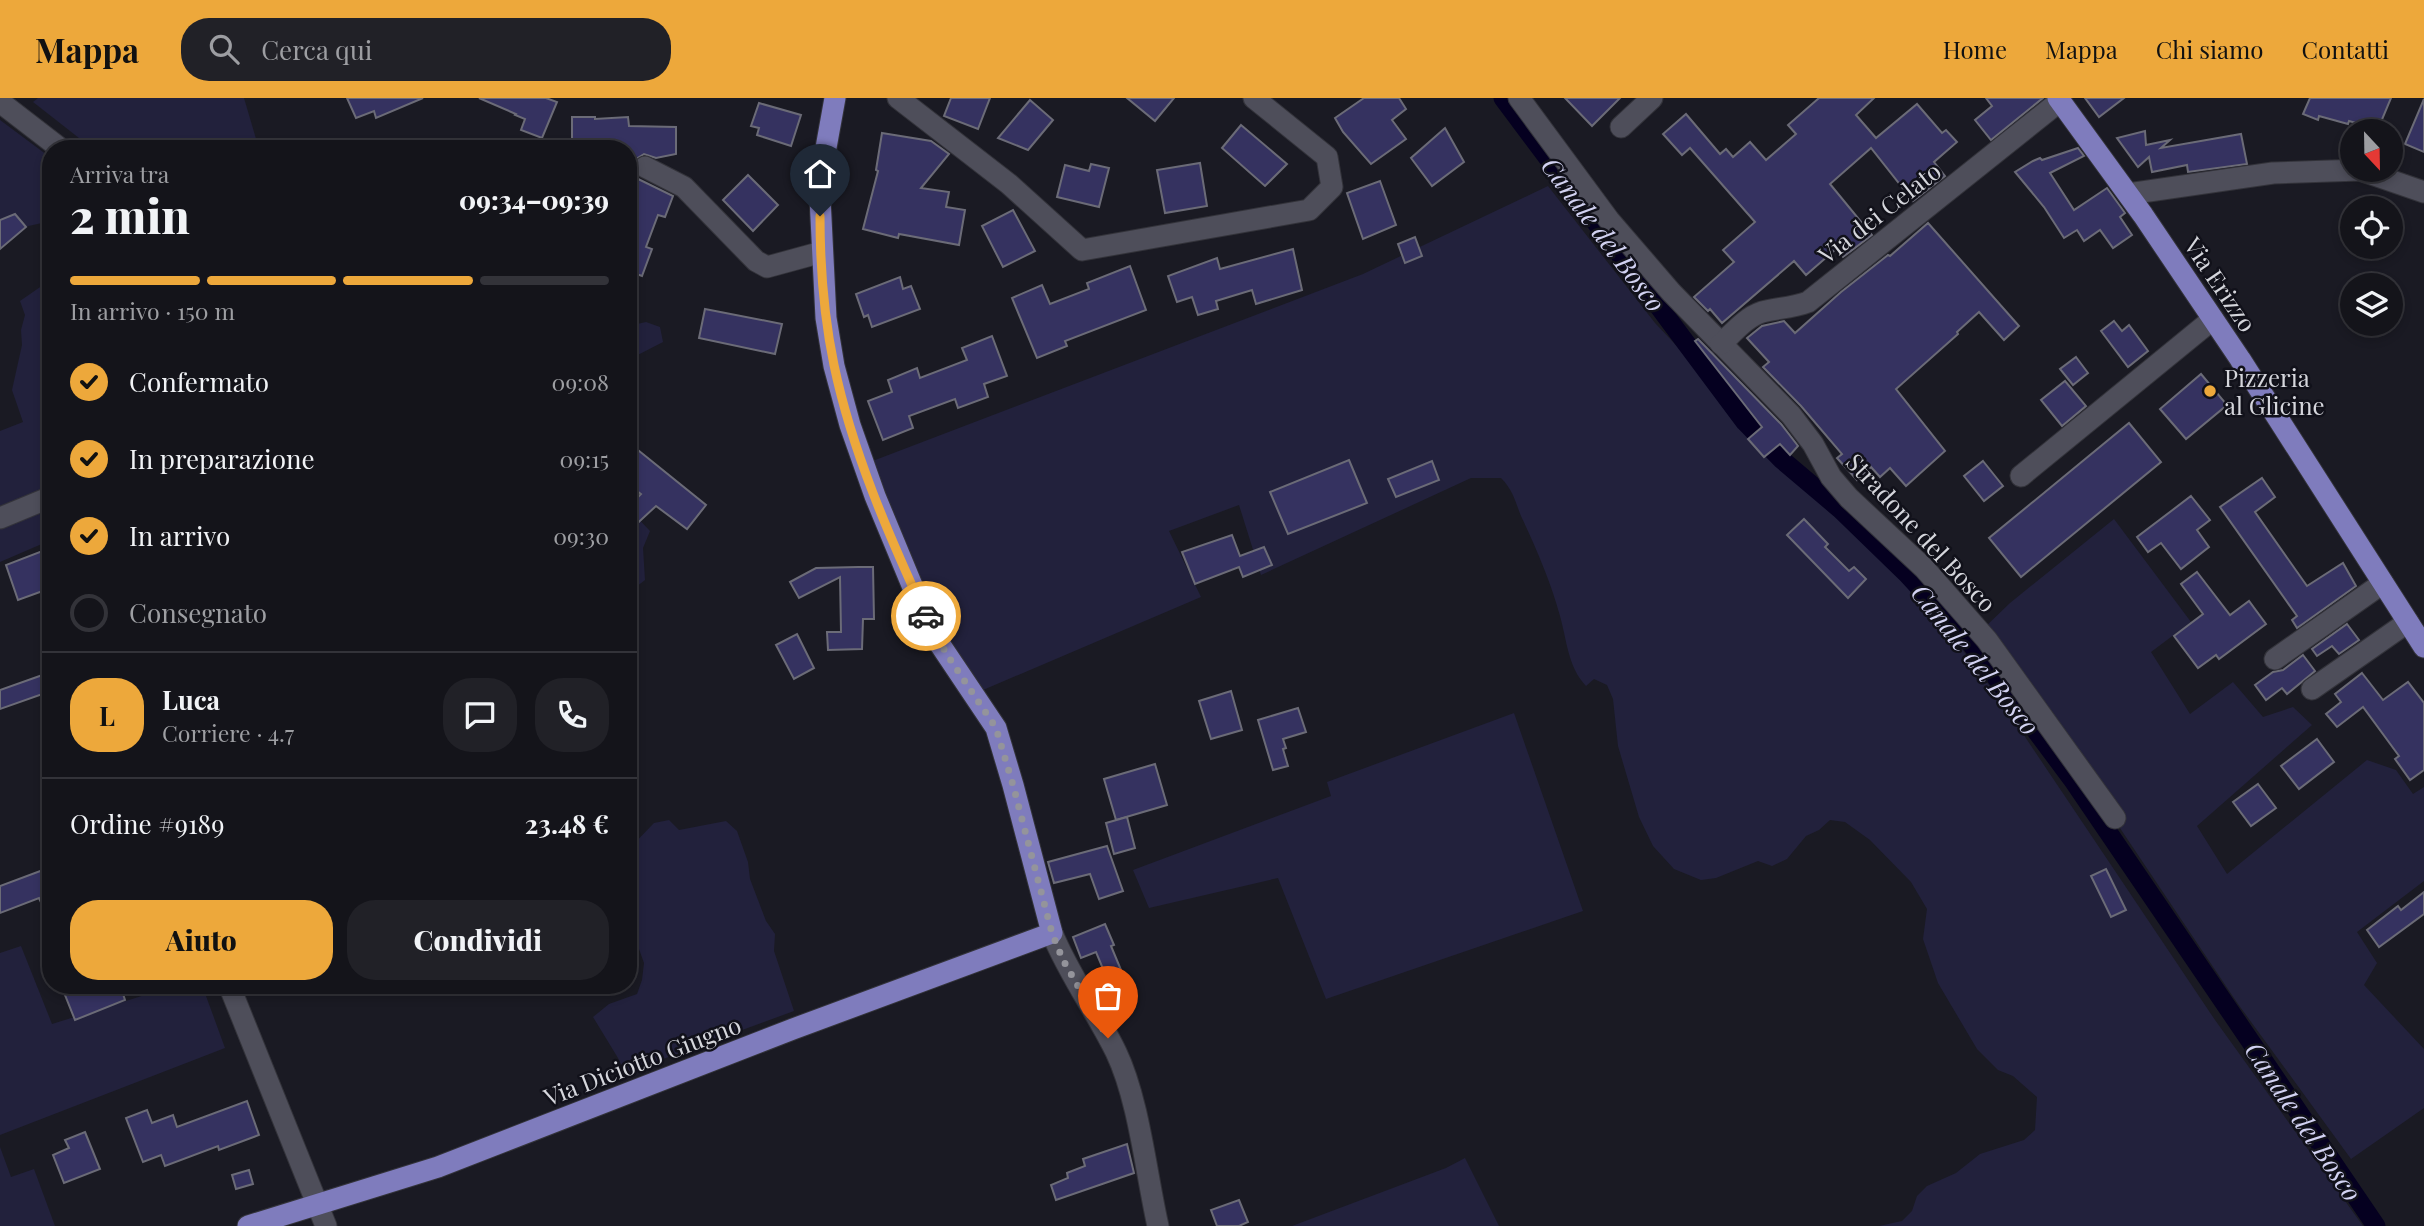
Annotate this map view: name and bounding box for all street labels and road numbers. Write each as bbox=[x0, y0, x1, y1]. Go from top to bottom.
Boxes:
street label: Via dei Celato bbox=[1810, 154, 1947, 271]
street label: Via Erizzo bbox=[2177, 230, 2264, 337]
street label: Stradone del Bosco bbox=[1840, 446, 2004, 618]
street label: Via Diciotto Giugno bbox=[538, 1008, 745, 1113]

